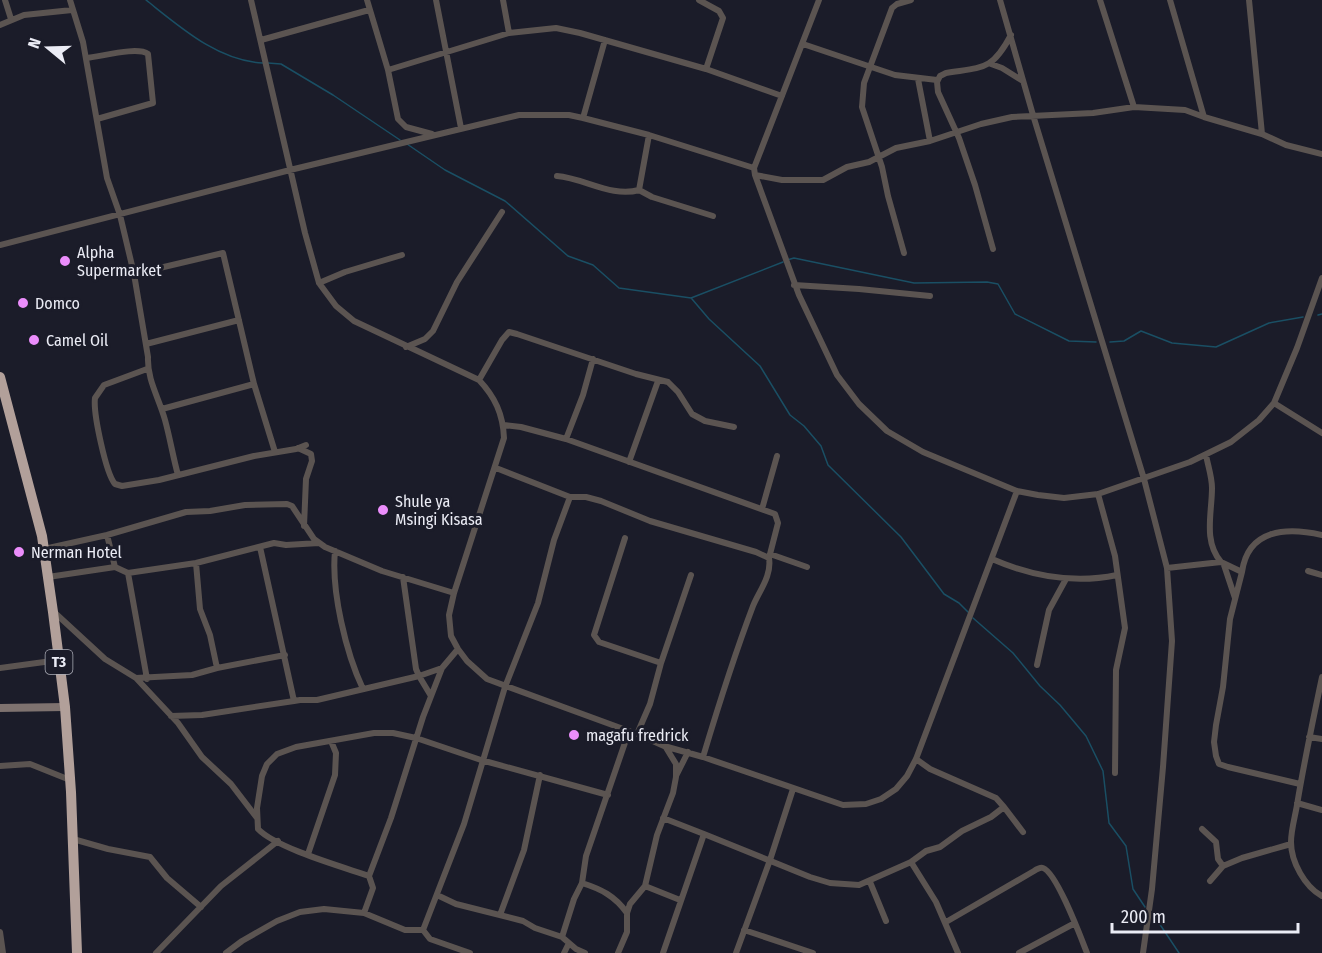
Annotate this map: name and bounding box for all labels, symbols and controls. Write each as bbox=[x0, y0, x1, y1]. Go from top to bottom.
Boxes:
north arrow bbox=[18, 18, 78, 78]
text: N bbox=[24, 36, 45, 51]
place label: Alpha Supermarket bbox=[77, 243, 162, 280]
marker: Alpha Supermarket bbox=[58, 254, 72, 268]
place label: Domco bbox=[35, 294, 80, 313]
marker: Domco bbox=[16, 296, 30, 310]
place label: Camel Oil bbox=[46, 331, 108, 350]
marker: Camel Oil bbox=[27, 333, 41, 347]
place label: Shule ya Msingi Kisasa bbox=[395, 492, 483, 529]
marker: Shule ya Msingi Kisasa bbox=[376, 503, 390, 517]
place label: Nerman Hotel bbox=[31, 543, 122, 562]
marker: Nerman Hotel bbox=[12, 545, 26, 559]
road number: T3 bbox=[46, 650, 72, 674]
place label: magafu fredrick bbox=[586, 726, 689, 745]
marker: magafu fredrick bbox=[567, 728, 581, 742]
scale bar bbox=[1112, 896, 1298, 934]
text: 200 m bbox=[1121, 906, 1166, 928]

